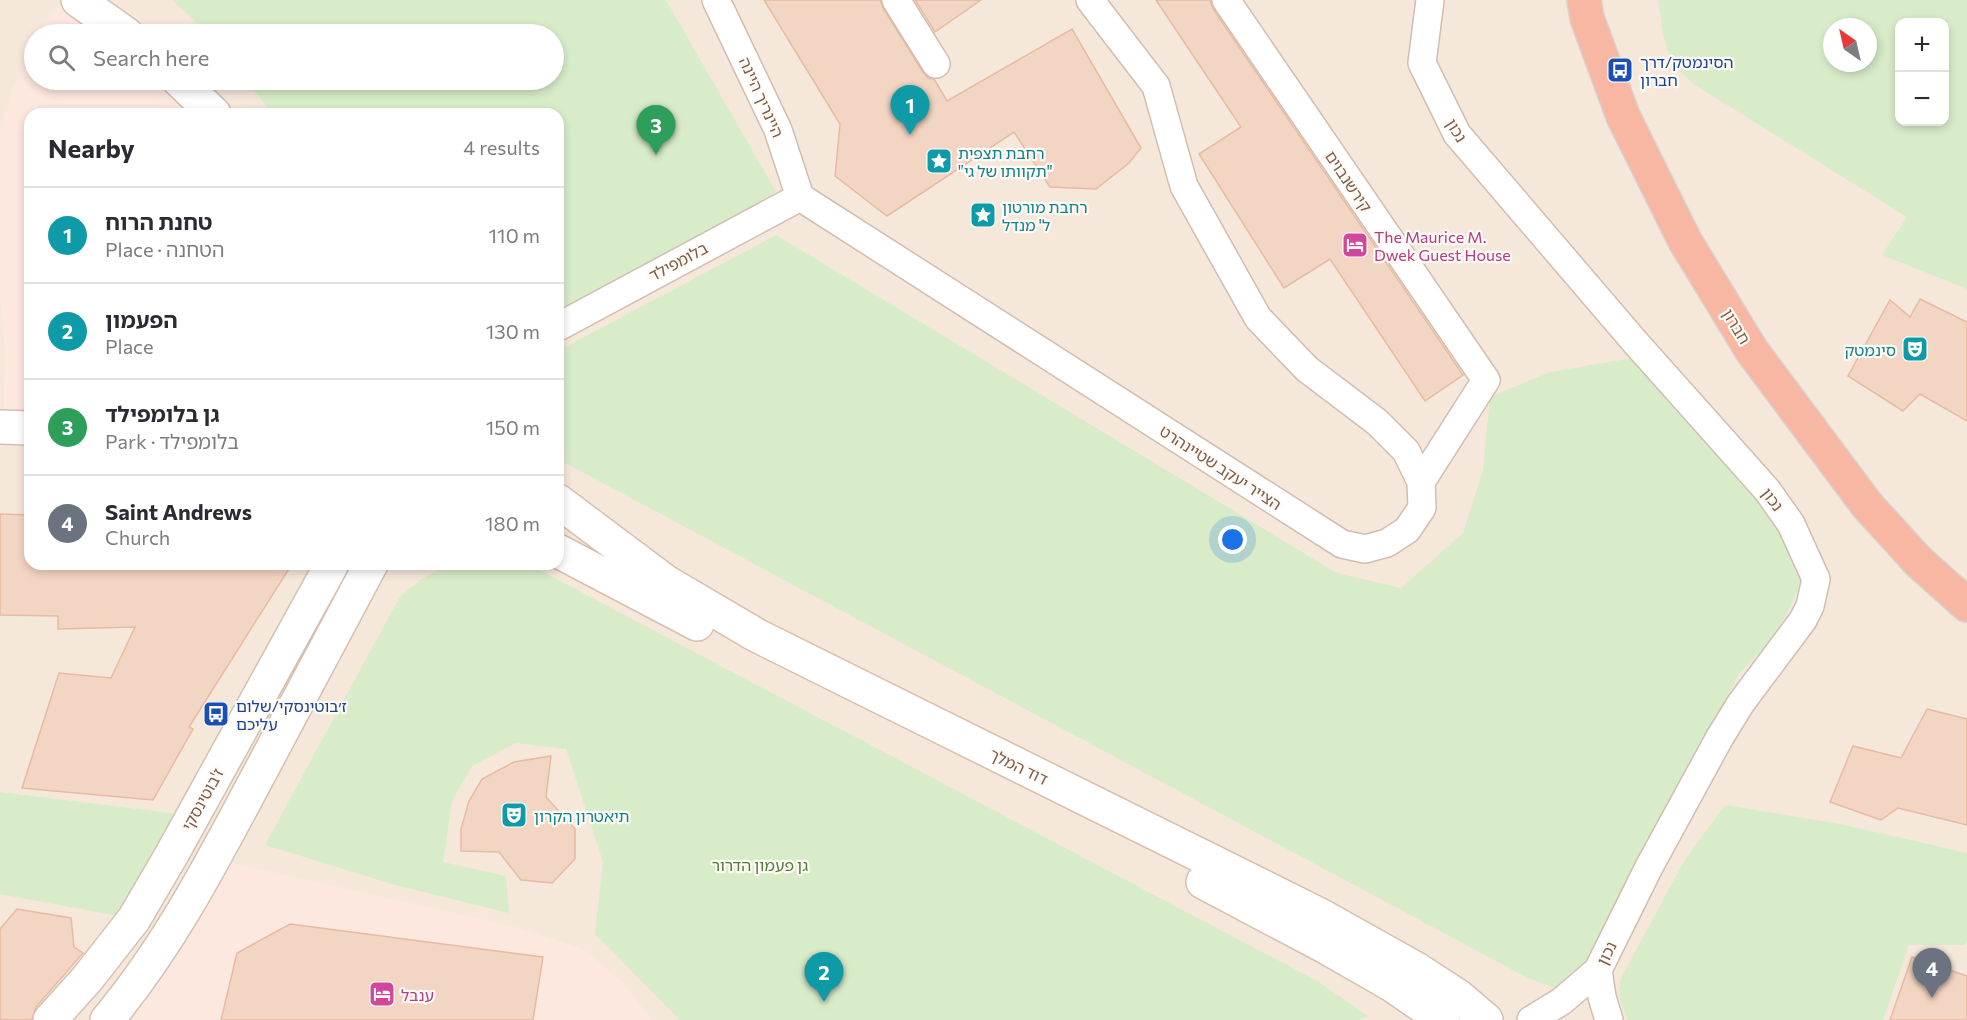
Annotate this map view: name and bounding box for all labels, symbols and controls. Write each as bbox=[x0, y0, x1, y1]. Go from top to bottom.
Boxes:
north arrow bbox=[1823, 18, 1877, 72]
map controls bbox=[1895, 18, 1949, 126]
button: + bbox=[1895, 18, 1949, 72]
search box bbox=[24, 24, 564, 90]
icon: search bbox=[45, 41, 78, 74]
text: Search here bbox=[93, 44, 209, 71]
place label: הסינמטק/דרך חברון bbox=[1640, 52, 1734, 89]
street label: היינריך היינה bbox=[736, 54, 788, 140]
bus stop icon: הסינמטק/דרך חברון bbox=[1605, 55, 1635, 85]
button: − bbox=[1895, 72, 1949, 126]
pin: 1 bbox=[890, 86, 930, 135]
pin: 3 bbox=[636, 106, 676, 155]
street label: נכון bbox=[1443, 115, 1471, 145]
text: Nearby bbox=[48, 132, 135, 163]
text: 4 results bbox=[463, 135, 540, 159]
place label: רחבת תצפית "תקוותו של גי" bbox=[958, 143, 1053, 180]
place icon: רחבת תצפית "תקוותו של גי" bbox=[924, 146, 954, 176]
street label: קירשנבוים bbox=[1322, 147, 1376, 215]
place label: רחבת מורטון ל' מנדל bbox=[1002, 197, 1088, 234]
place icon: רחבת מורטון ל' מנדל bbox=[968, 200, 998, 230]
text: טחנת הרוח bbox=[105, 208, 213, 235]
text: 1 bbox=[63, 223, 72, 247]
text: 110 m bbox=[489, 223, 540, 247]
place label: The Maurice M. Dwek Guest House bbox=[1374, 227, 1511, 264]
hotel icon: The Maurice M. Dwek Guest House bbox=[1340, 230, 1370, 260]
text: Place · הטחנה bbox=[105, 237, 225, 261]
street label: בלומפילד bbox=[645, 238, 711, 284]
street label: חברון bbox=[1719, 305, 1755, 347]
text: הפעמון bbox=[105, 306, 178, 333]
text: 2 bbox=[62, 319, 73, 343]
text: 130 m bbox=[486, 319, 540, 343]
text: Place bbox=[105, 334, 154, 358]
theatre icon: סינמטק bbox=[1900, 334, 1930, 364]
place label: סינמטק bbox=[1844, 340, 1896, 359]
text: גן בלומפילד bbox=[105, 400, 220, 427]
text: 3 bbox=[62, 415, 73, 439]
text: 150 m bbox=[486, 415, 540, 439]
street label: הצייר יעקב שטיינהרט bbox=[1157, 421, 1285, 513]
text: Park · בלומפילד bbox=[105, 429, 239, 453]
street label: נכון bbox=[1758, 484, 1788, 514]
text: Saint Andrews bbox=[105, 498, 252, 525]
text: 4 bbox=[61, 511, 74, 535]
text: 180 m bbox=[485, 511, 540, 535]
text: Church bbox=[105, 525, 170, 549]
your location bbox=[1218, 525, 1247, 554]
place label: ז׳בוטינסקי/שלום עליכם bbox=[236, 696, 347, 733]
bus stop icon: ז׳בוטינסקי/שלום עליכם bbox=[201, 699, 231, 729]
street label: דוד המלך bbox=[987, 744, 1051, 788]
street label: ז'בוטינסקי bbox=[177, 765, 227, 833]
theatre icon: תיאטרון הקרון bbox=[499, 800, 529, 830]
place label: תיאטרון הקרון bbox=[534, 806, 630, 825]
park label: גן פעמון הדרור bbox=[712, 855, 808, 874]
street label: נכון bbox=[1592, 938, 1620, 968]
pin: 4 bbox=[1912, 948, 1952, 998]
pin: 2 bbox=[804, 952, 844, 1002]
hotel icon: ענבל bbox=[367, 979, 397, 1009]
place label: ענבל bbox=[401, 985, 434, 1004]

